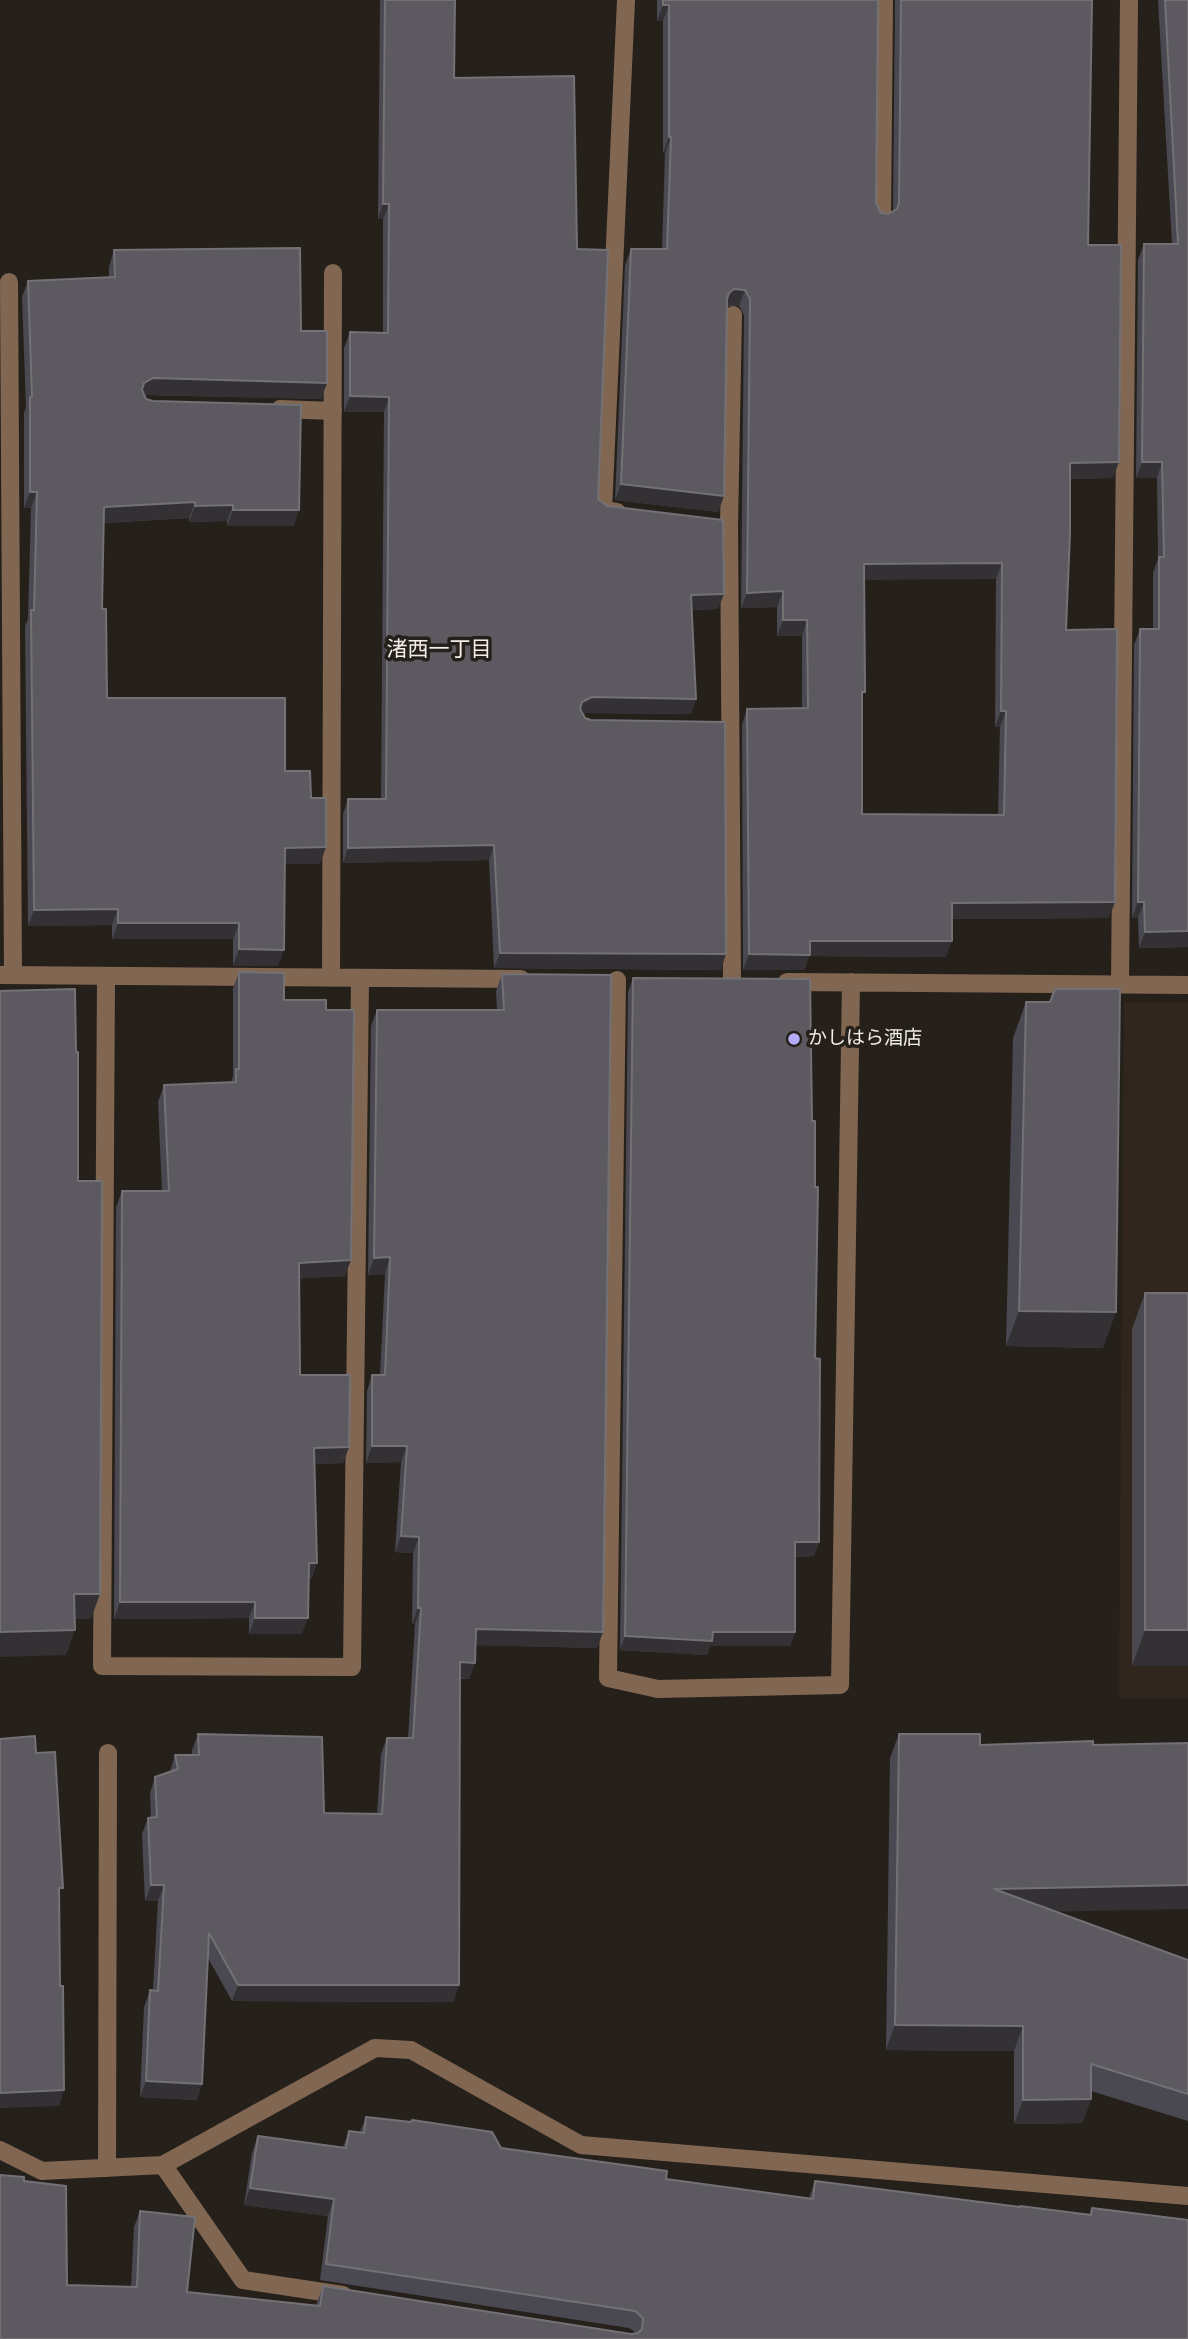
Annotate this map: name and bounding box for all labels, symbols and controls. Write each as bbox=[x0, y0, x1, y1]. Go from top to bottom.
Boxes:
district label: 渚西一丁目 bbox=[387, 637, 491, 663]
place label: かしはら酒店 bbox=[808, 1028, 922, 1050]
marker: かしはら酒店 bbox=[786, 1031, 802, 1047]

